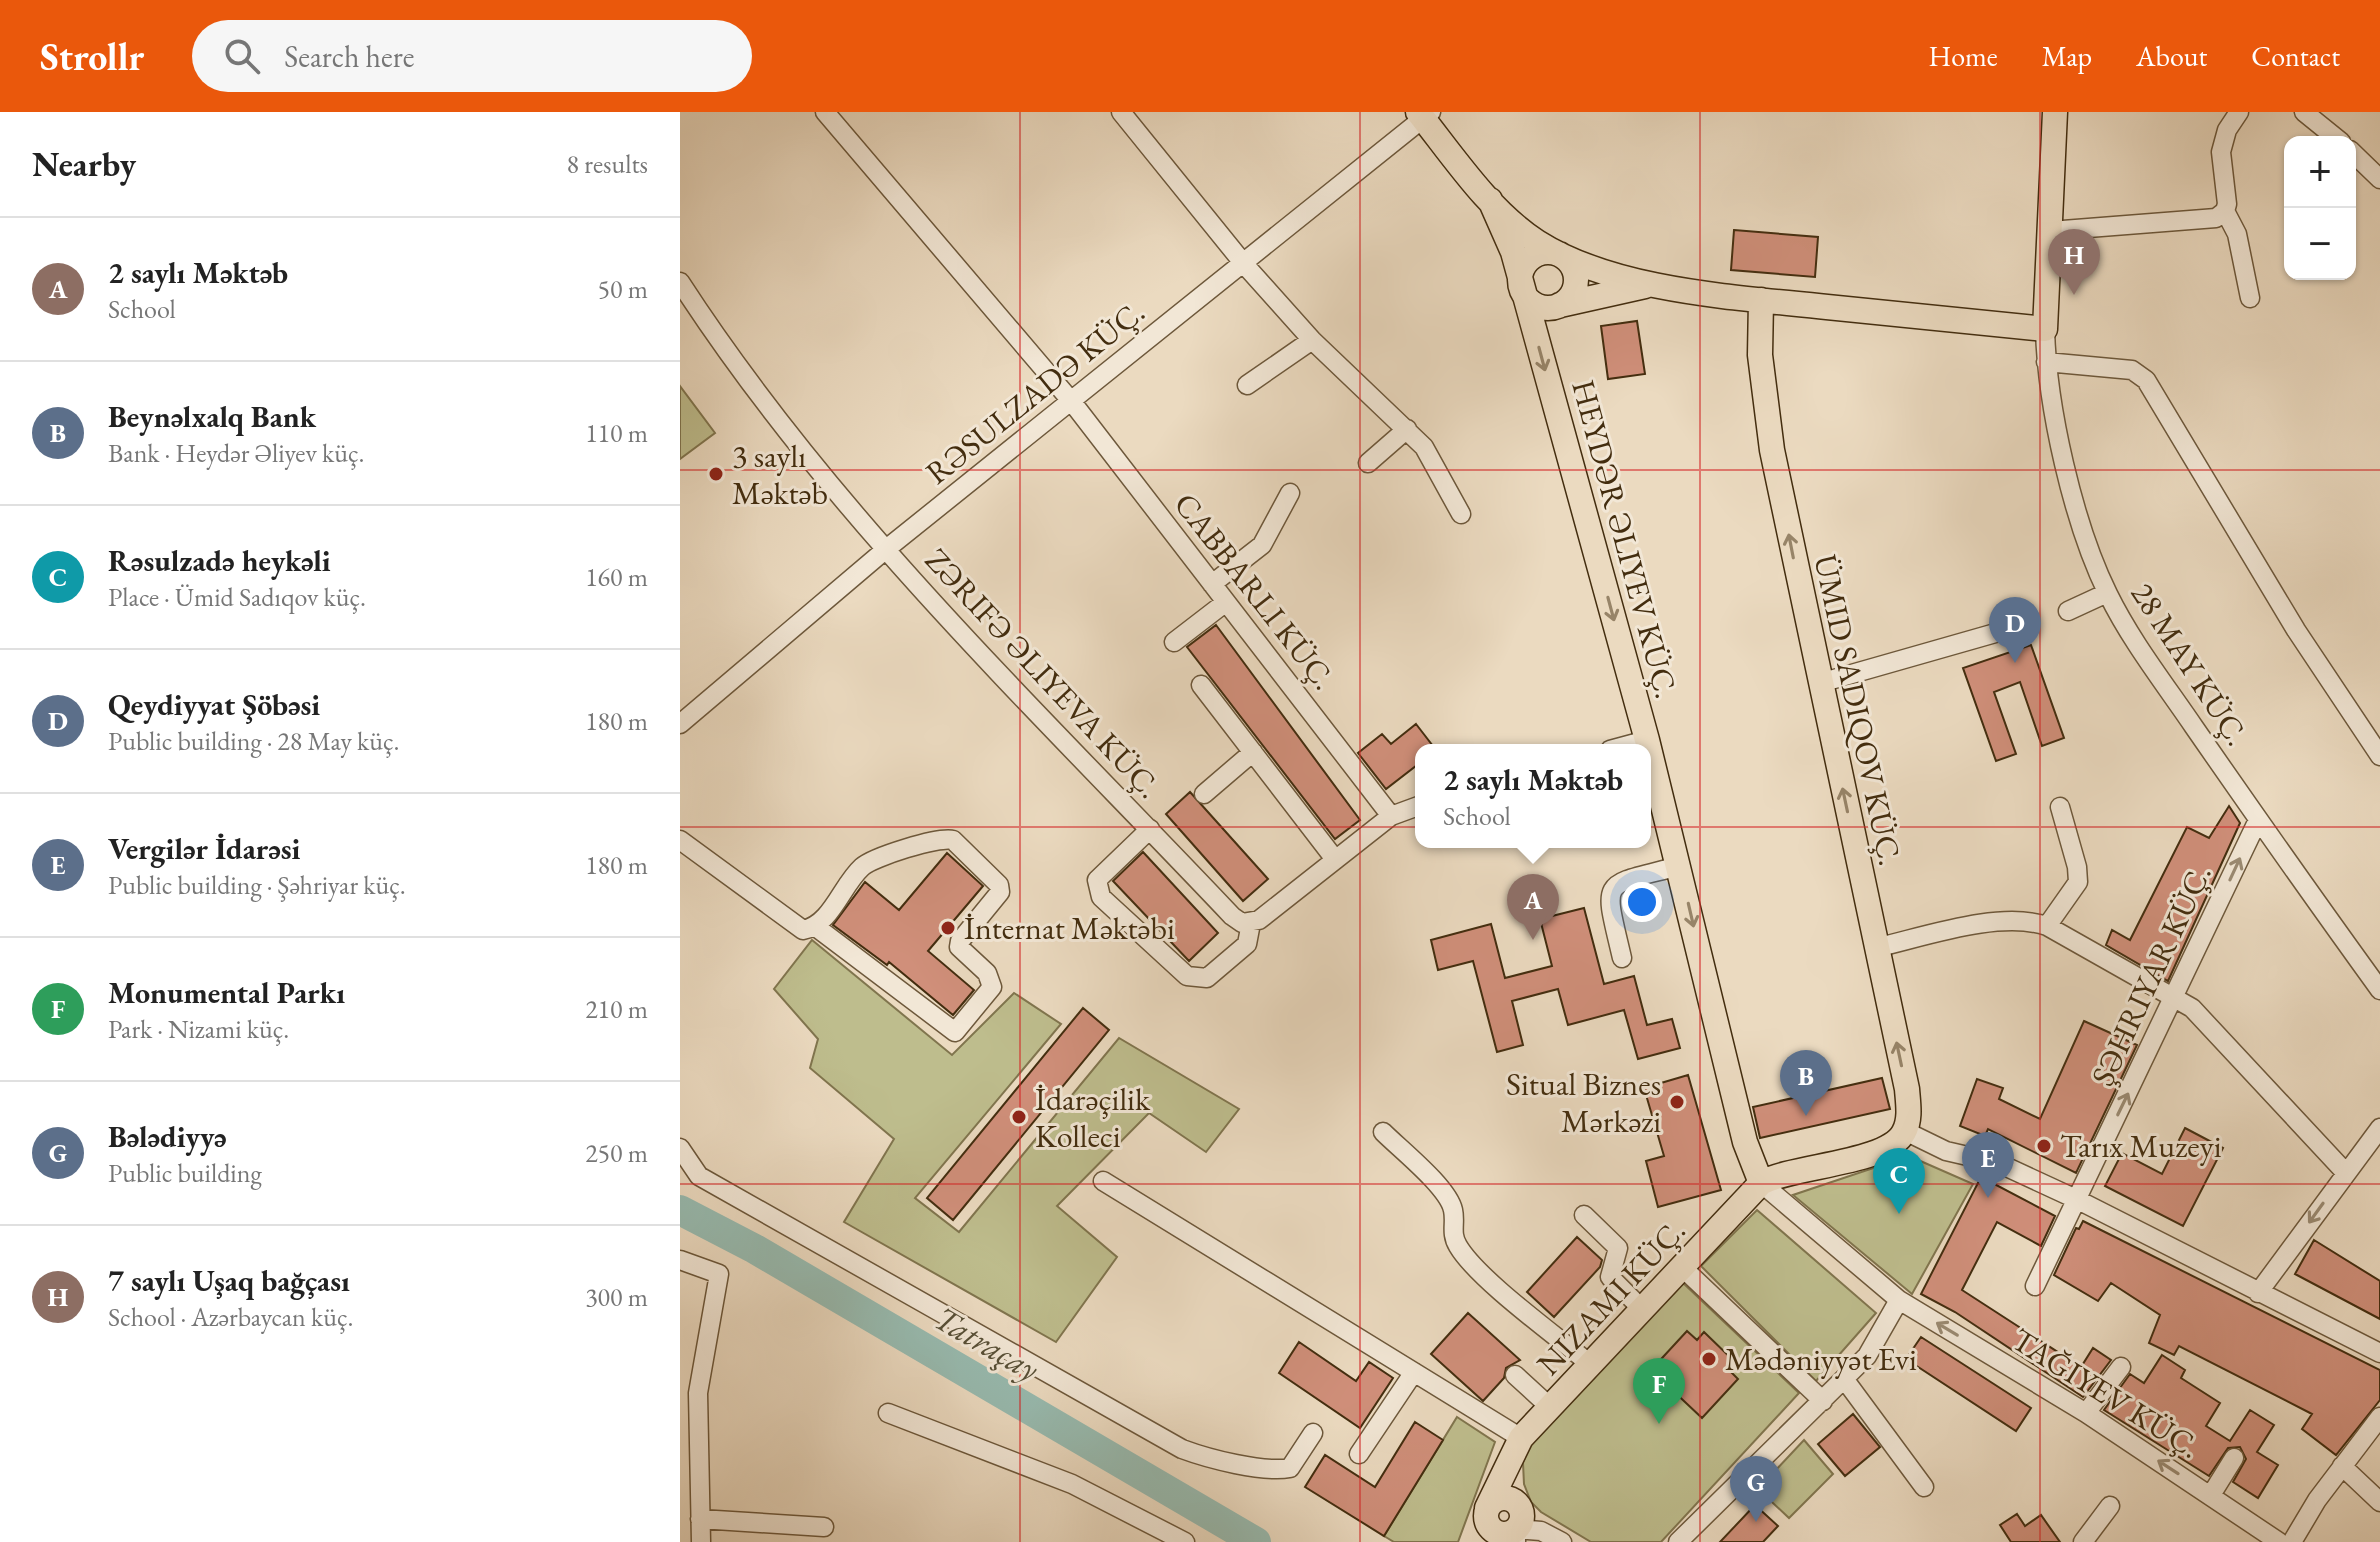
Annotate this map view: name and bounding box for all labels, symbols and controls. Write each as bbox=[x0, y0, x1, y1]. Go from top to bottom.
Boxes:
search box bbox=[192, 20, 752, 92]
text: Strollr bbox=[40, 32, 144, 81]
icon: search bbox=[220, 34, 264, 78]
text: Search here bbox=[284, 37, 414, 76]
text: Home bbox=[1928, 38, 1998, 74]
text: Map bbox=[2042, 38, 2092, 74]
text: About bbox=[2136, 38, 2207, 74]
text: Contact bbox=[2251, 38, 2340, 74]
map controls bbox=[2284, 136, 2356, 280]
button: + bbox=[2284, 136, 2356, 208]
text: Nearby bbox=[32, 142, 136, 186]
text: 8 results bbox=[567, 147, 648, 181]
button: − bbox=[2284, 208, 2356, 280]
pin: H bbox=[2048, 229, 2100, 295]
text: 2 saylı Məktəb bbox=[108, 253, 288, 292]
text: A bbox=[49, 272, 67, 306]
text: 50 m bbox=[598, 272, 648, 306]
street label: RƏSULZADƏ KÜÇ. bbox=[917, 291, 1153, 493]
text: School bbox=[108, 292, 176, 326]
one-way arrow bbox=[1535, 345, 1550, 371]
street label: HEYDƏR ƏLIYEV KÜÇ. bbox=[1562, 375, 1688, 703]
text: Beynəlxalq Bank bbox=[108, 397, 316, 436]
text: B bbox=[50, 416, 66, 450]
text: 110 m bbox=[585, 416, 648, 450]
place label: 3 saylı Məktəb bbox=[732, 435, 828, 514]
text: Bank · Heydər Əliyev küç. bbox=[108, 436, 365, 470]
marker: 3 saylı Məktəb bbox=[707, 465, 725, 483]
street label: CABBARLI KÜÇ. bbox=[1165, 484, 1345, 698]
one-way arrow bbox=[1783, 533, 1798, 559]
street label: ZƏRIFƏ ƏLIYEVA KÜÇ. bbox=[916, 539, 1170, 807]
text: Rəsulzadə heykəli bbox=[108, 541, 331, 580]
street label: ÜMID SADIQOV KÜÇ. bbox=[1805, 551, 1911, 869]
text: C bbox=[49, 560, 67, 594]
text: 160 m bbox=[585, 560, 648, 594]
street label: 28 MAY KÜÇ. bbox=[2122, 575, 2258, 753]
text: Place · Ümid Sadıqov küç. bbox=[108, 580, 366, 614]
one-way arrow bbox=[1604, 596, 1619, 622]
pin: D bbox=[1989, 597, 2041, 663]
text: Qeydiyyat Şöbəsi bbox=[108, 685, 320, 724]
text: D bbox=[48, 704, 68, 738]
text: 180 m bbox=[585, 704, 648, 738]
text: Public building · 28 May küç. bbox=[108, 724, 400, 758]
popup bbox=[1415, 744, 1651, 848]
text: 2 saylı Məktəb bbox=[1443, 760, 1623, 799]
one-way arrow bbox=[1837, 788, 1852, 813]
text: School bbox=[1443, 799, 1511, 833]
text: Vergilər İdarəsi bbox=[108, 829, 300, 868]
text: E bbox=[51, 848, 65, 882]
text: 180 m bbox=[585, 848, 648, 882]
one-way arrow bbox=[2228, 857, 2243, 881]
street label: ŞƏHRIYAR KÜÇ. bbox=[2081, 858, 2221, 1092]
text: Public building · Şəhriyar küç. bbox=[108, 868, 406, 902]
pin: A bbox=[1507, 874, 1559, 940]
your location bbox=[1622, 882, 1662, 922]
one-way arrow bbox=[1684, 902, 1699, 927]
place label: İnternat Məktəbi bbox=[964, 907, 1175, 949]
marker: İnternat Məktəbi bbox=[939, 919, 957, 937]
text: Monumental Parkı bbox=[108, 973, 345, 1012]
text: F bbox=[51, 992, 65, 1026]
text: 210 m bbox=[585, 992, 648, 1026]
text: Park · Nizami küç. bbox=[108, 1012, 289, 1046]
one-way arrow bbox=[1891, 1042, 1906, 1068]
pin: B bbox=[1780, 1050, 1832, 1116]
place label: Situal Biznes Mərkəzi bbox=[1506, 1063, 1661, 1142]
place label: İdarəçilik Kolleci bbox=[1035, 1078, 1151, 1157]
one-way arrow bbox=[2116, 1092, 2131, 1116]
marker: Situal Biznes Mərkəzi bbox=[1668, 1093, 1686, 1111]
marker: İdarəçilik Kolleci bbox=[1010, 1108, 1028, 1126]
text: Bələdiyyə bbox=[108, 1117, 227, 1156]
place label: Tarıx Muzeyi bbox=[2060, 1125, 2222, 1167]
pin: E bbox=[1962, 1132, 2014, 1198]
text: G bbox=[49, 1136, 67, 1170]
text: 250 m bbox=[585, 1136, 648, 1170]
marker: Tarıx Muzeyi bbox=[2035, 1137, 2053, 1155]
pin: C bbox=[1873, 1148, 1925, 1214]
text: Public building bbox=[108, 1156, 262, 1190]
one-way arrow bbox=[2308, 1202, 2325, 1223]
street label: NIZAMI KÜÇ. bbox=[1528, 1210, 1694, 1384]
text: 7 saylı Uşaq bağçası bbox=[108, 1261, 350, 1300]
text: H bbox=[48, 1280, 68, 1314]
text: 300 m bbox=[585, 1280, 648, 1314]
water label: Tatraçay bbox=[927, 1296, 1047, 1391]
text: School · Azərbaycan küç. bbox=[108, 1300, 353, 1334]
street label: TAĞIYEV KÜÇ. bbox=[2004, 1318, 2208, 1468]
one-way arrow bbox=[1936, 1321, 1959, 1337]
place label: Mədəniyyət Evi bbox=[1725, 1338, 1917, 1380]
marker: Mədəniyyət Evi bbox=[1700, 1350, 1718, 1368]
pin: F bbox=[1633, 1358, 1685, 1424]
pin: G bbox=[1730, 1456, 1782, 1522]
one-way arrow bbox=[2157, 1458, 2180, 1474]

